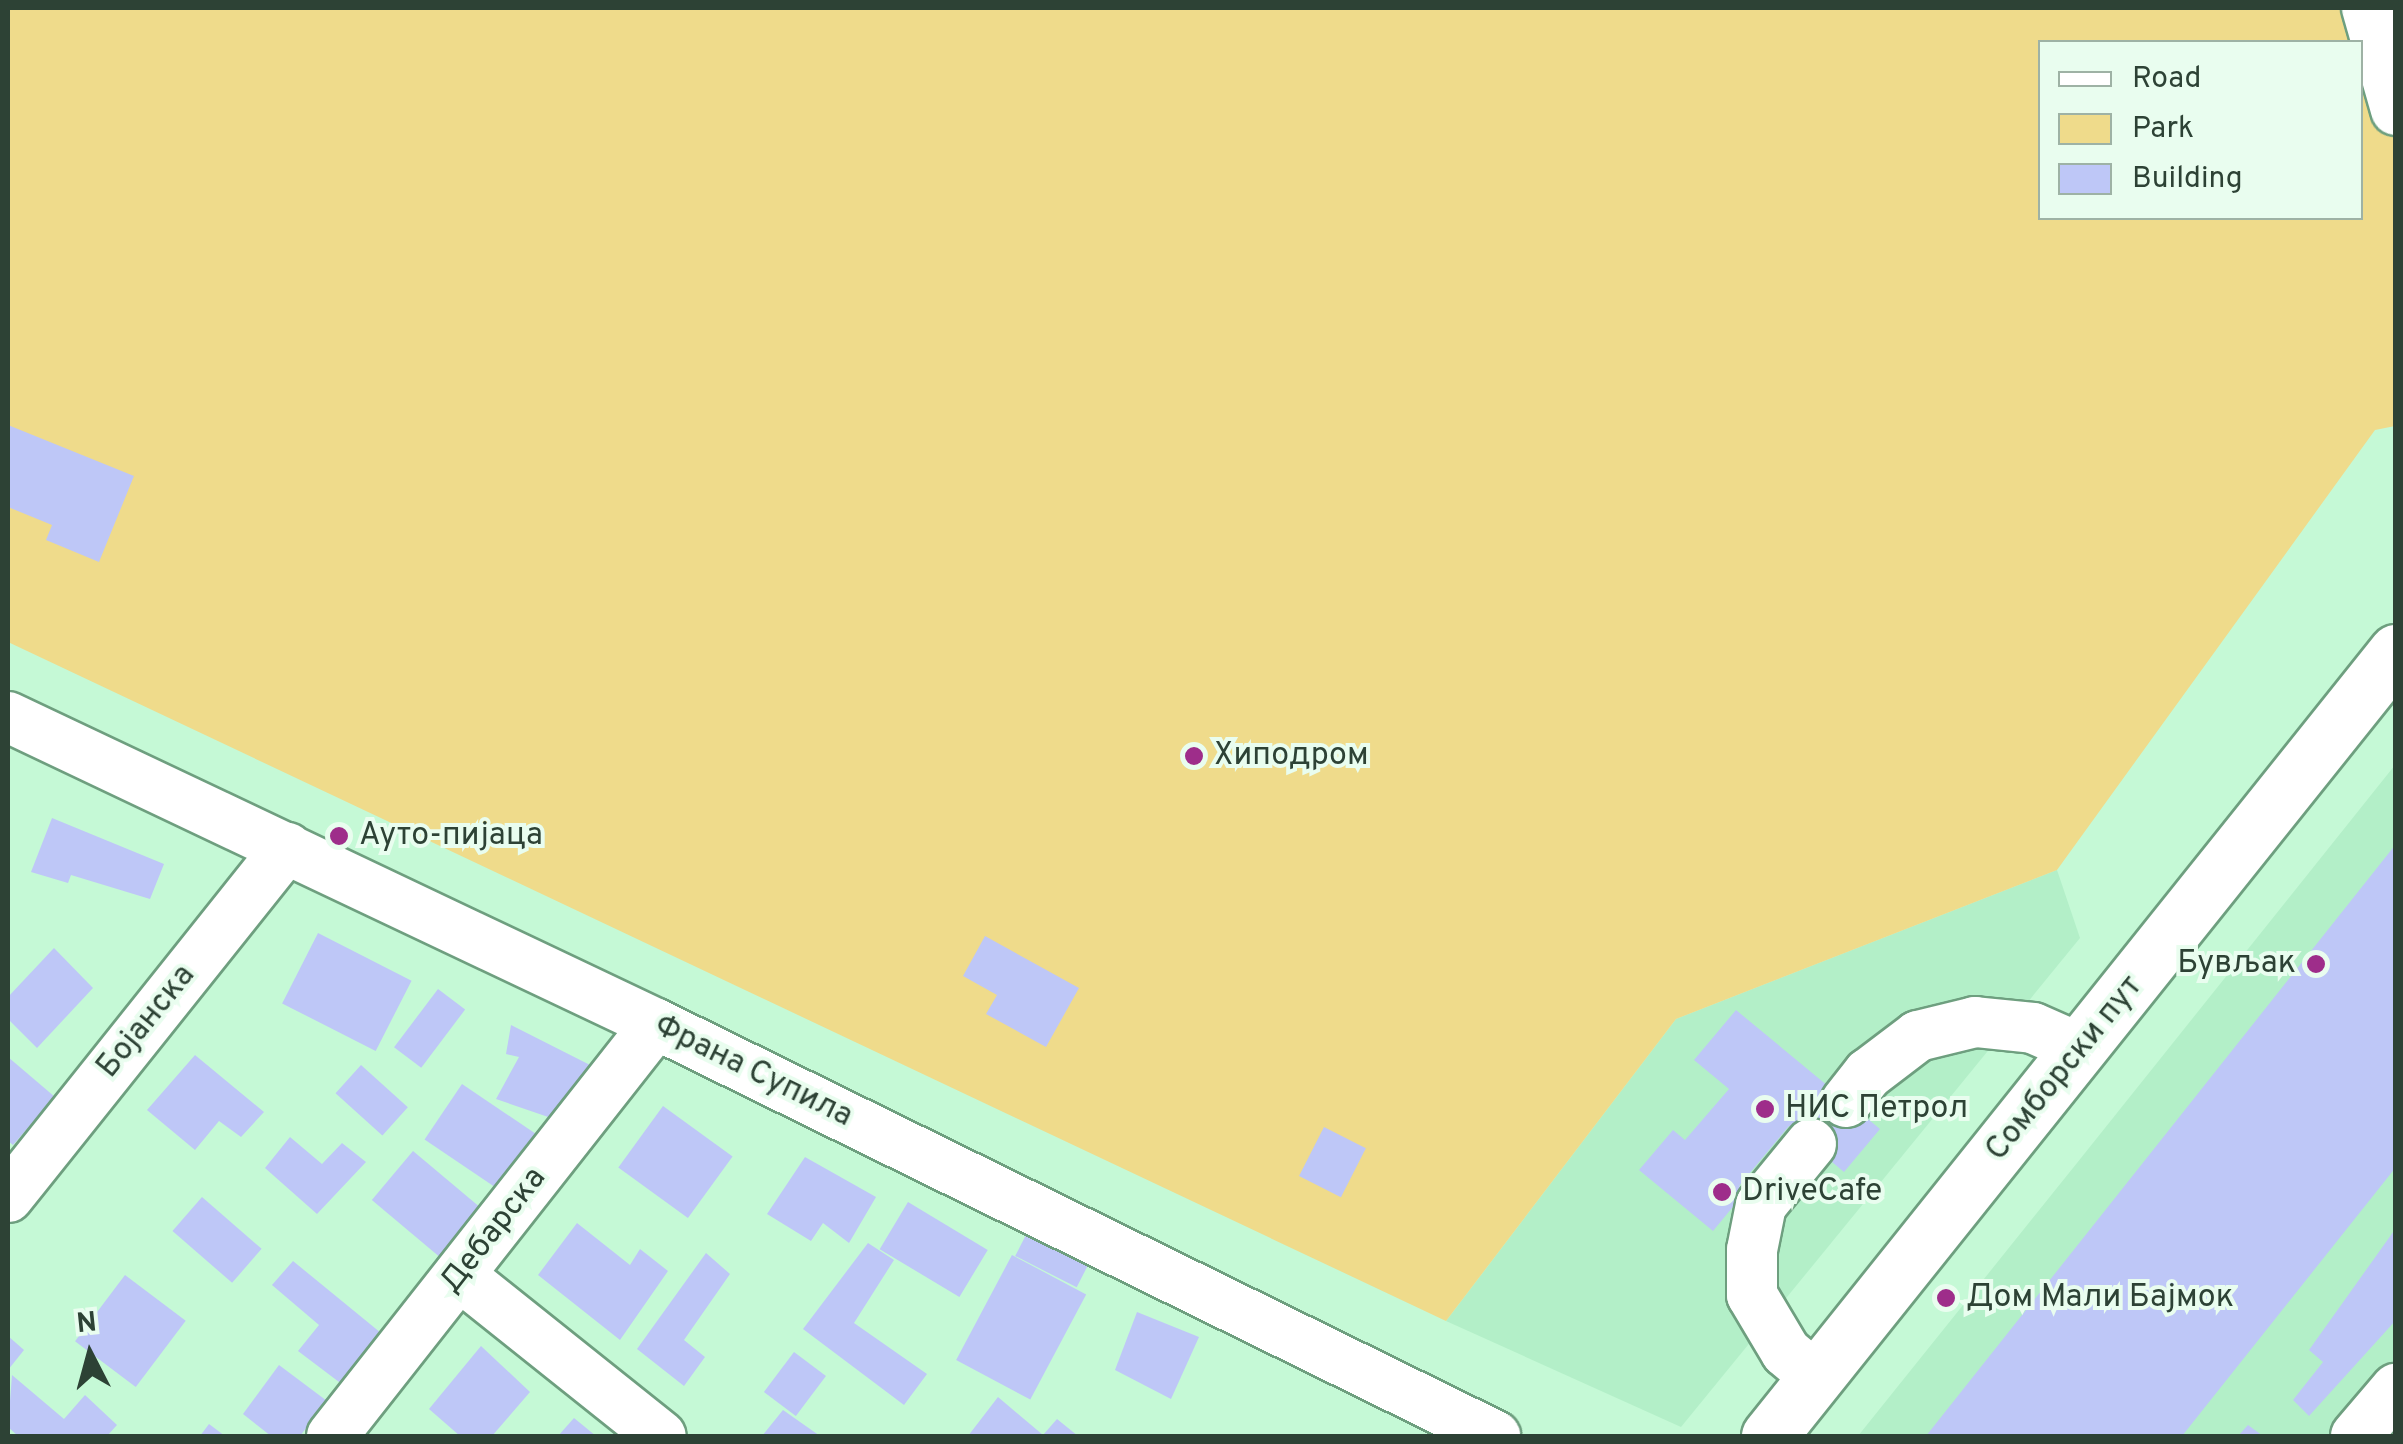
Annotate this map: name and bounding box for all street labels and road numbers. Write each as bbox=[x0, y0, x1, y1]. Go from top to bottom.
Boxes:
street label: Бојанска bbox=[90, 958, 204, 1086]
street label: Сомборски пут bbox=[1979, 969, 2151, 1169]
street label: Франа Супила bbox=[648, 1007, 858, 1137]
street label: Дебарска bbox=[433, 1160, 555, 1302]

